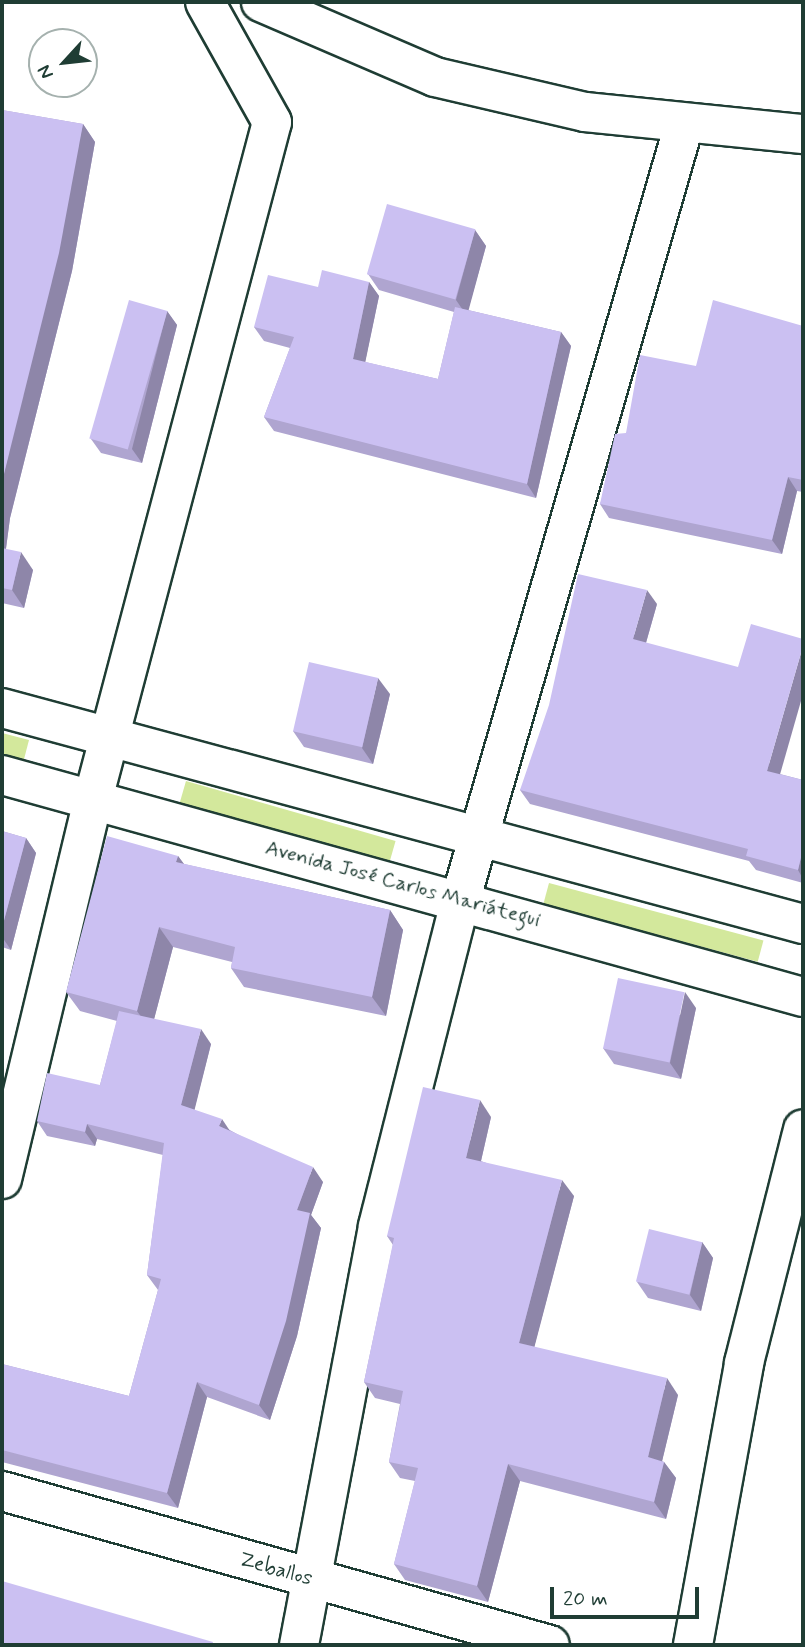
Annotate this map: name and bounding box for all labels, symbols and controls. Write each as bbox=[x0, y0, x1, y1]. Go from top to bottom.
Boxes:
north arrow bbox=[28, 28, 98, 98]
text: N bbox=[32, 61, 60, 83]
street label: Avenida José Carlos Mariátegui bbox=[264, 836, 542, 932]
street label: Zeballos bbox=[237, 1547, 315, 1591]
scale bar bbox=[553, 1574, 702, 1618]
text: 20 m bbox=[563, 1585, 608, 1613]

